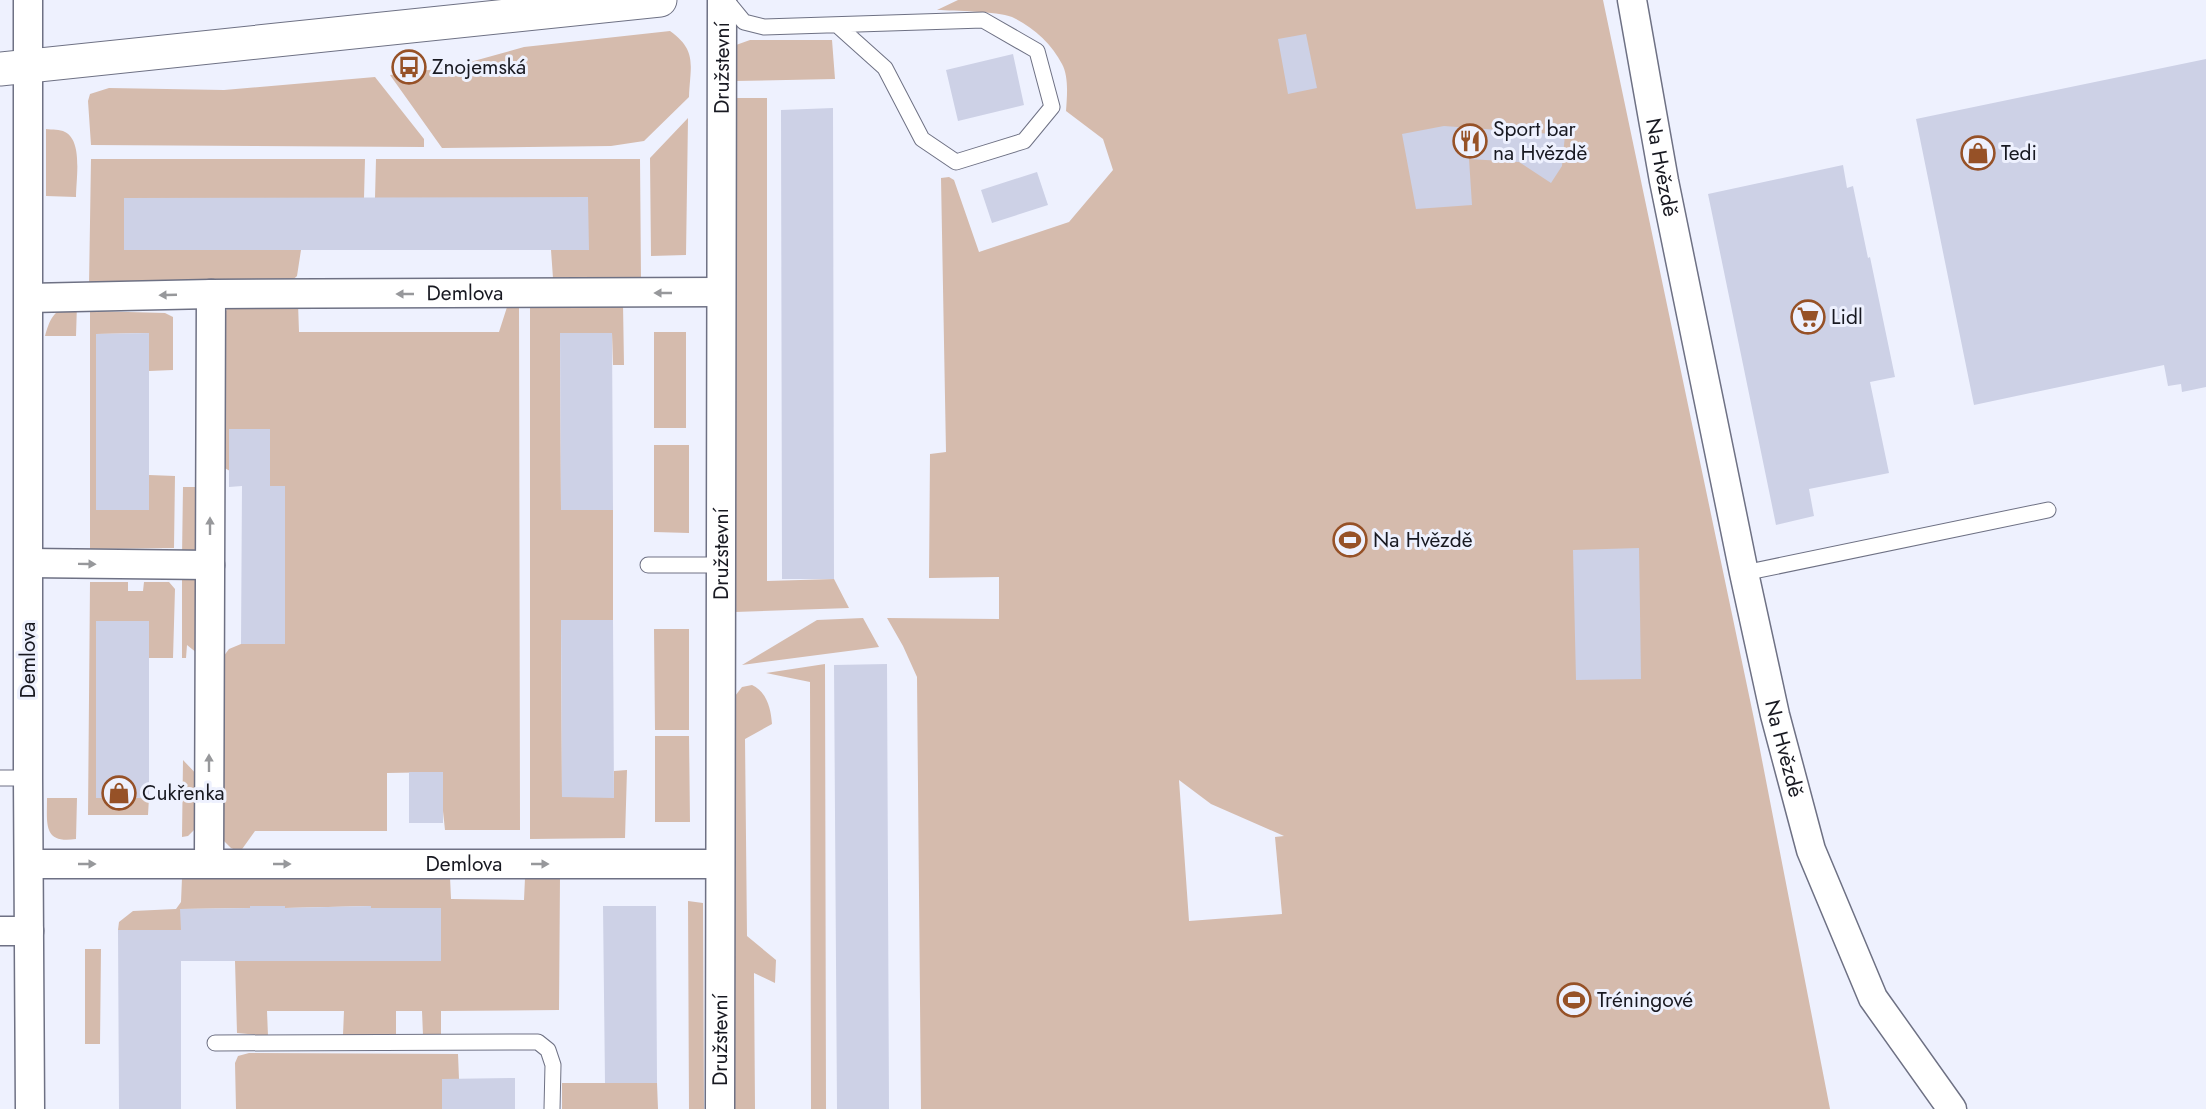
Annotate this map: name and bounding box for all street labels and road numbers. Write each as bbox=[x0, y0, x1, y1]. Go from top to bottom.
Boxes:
street label: Družstevní bbox=[707, 20, 737, 114]
street label: Na Hvězdě bbox=[1638, 116, 1686, 219]
street label: Demlova bbox=[426, 278, 503, 308]
street label: Družstevní bbox=[706, 506, 736, 600]
street label: Demlova bbox=[13, 622, 43, 698]
street label: Na Hvězdě bbox=[1757, 697, 1811, 801]
street label: Demlova bbox=[426, 849, 502, 879]
street label: Družstevní bbox=[705, 992, 735, 1086]

